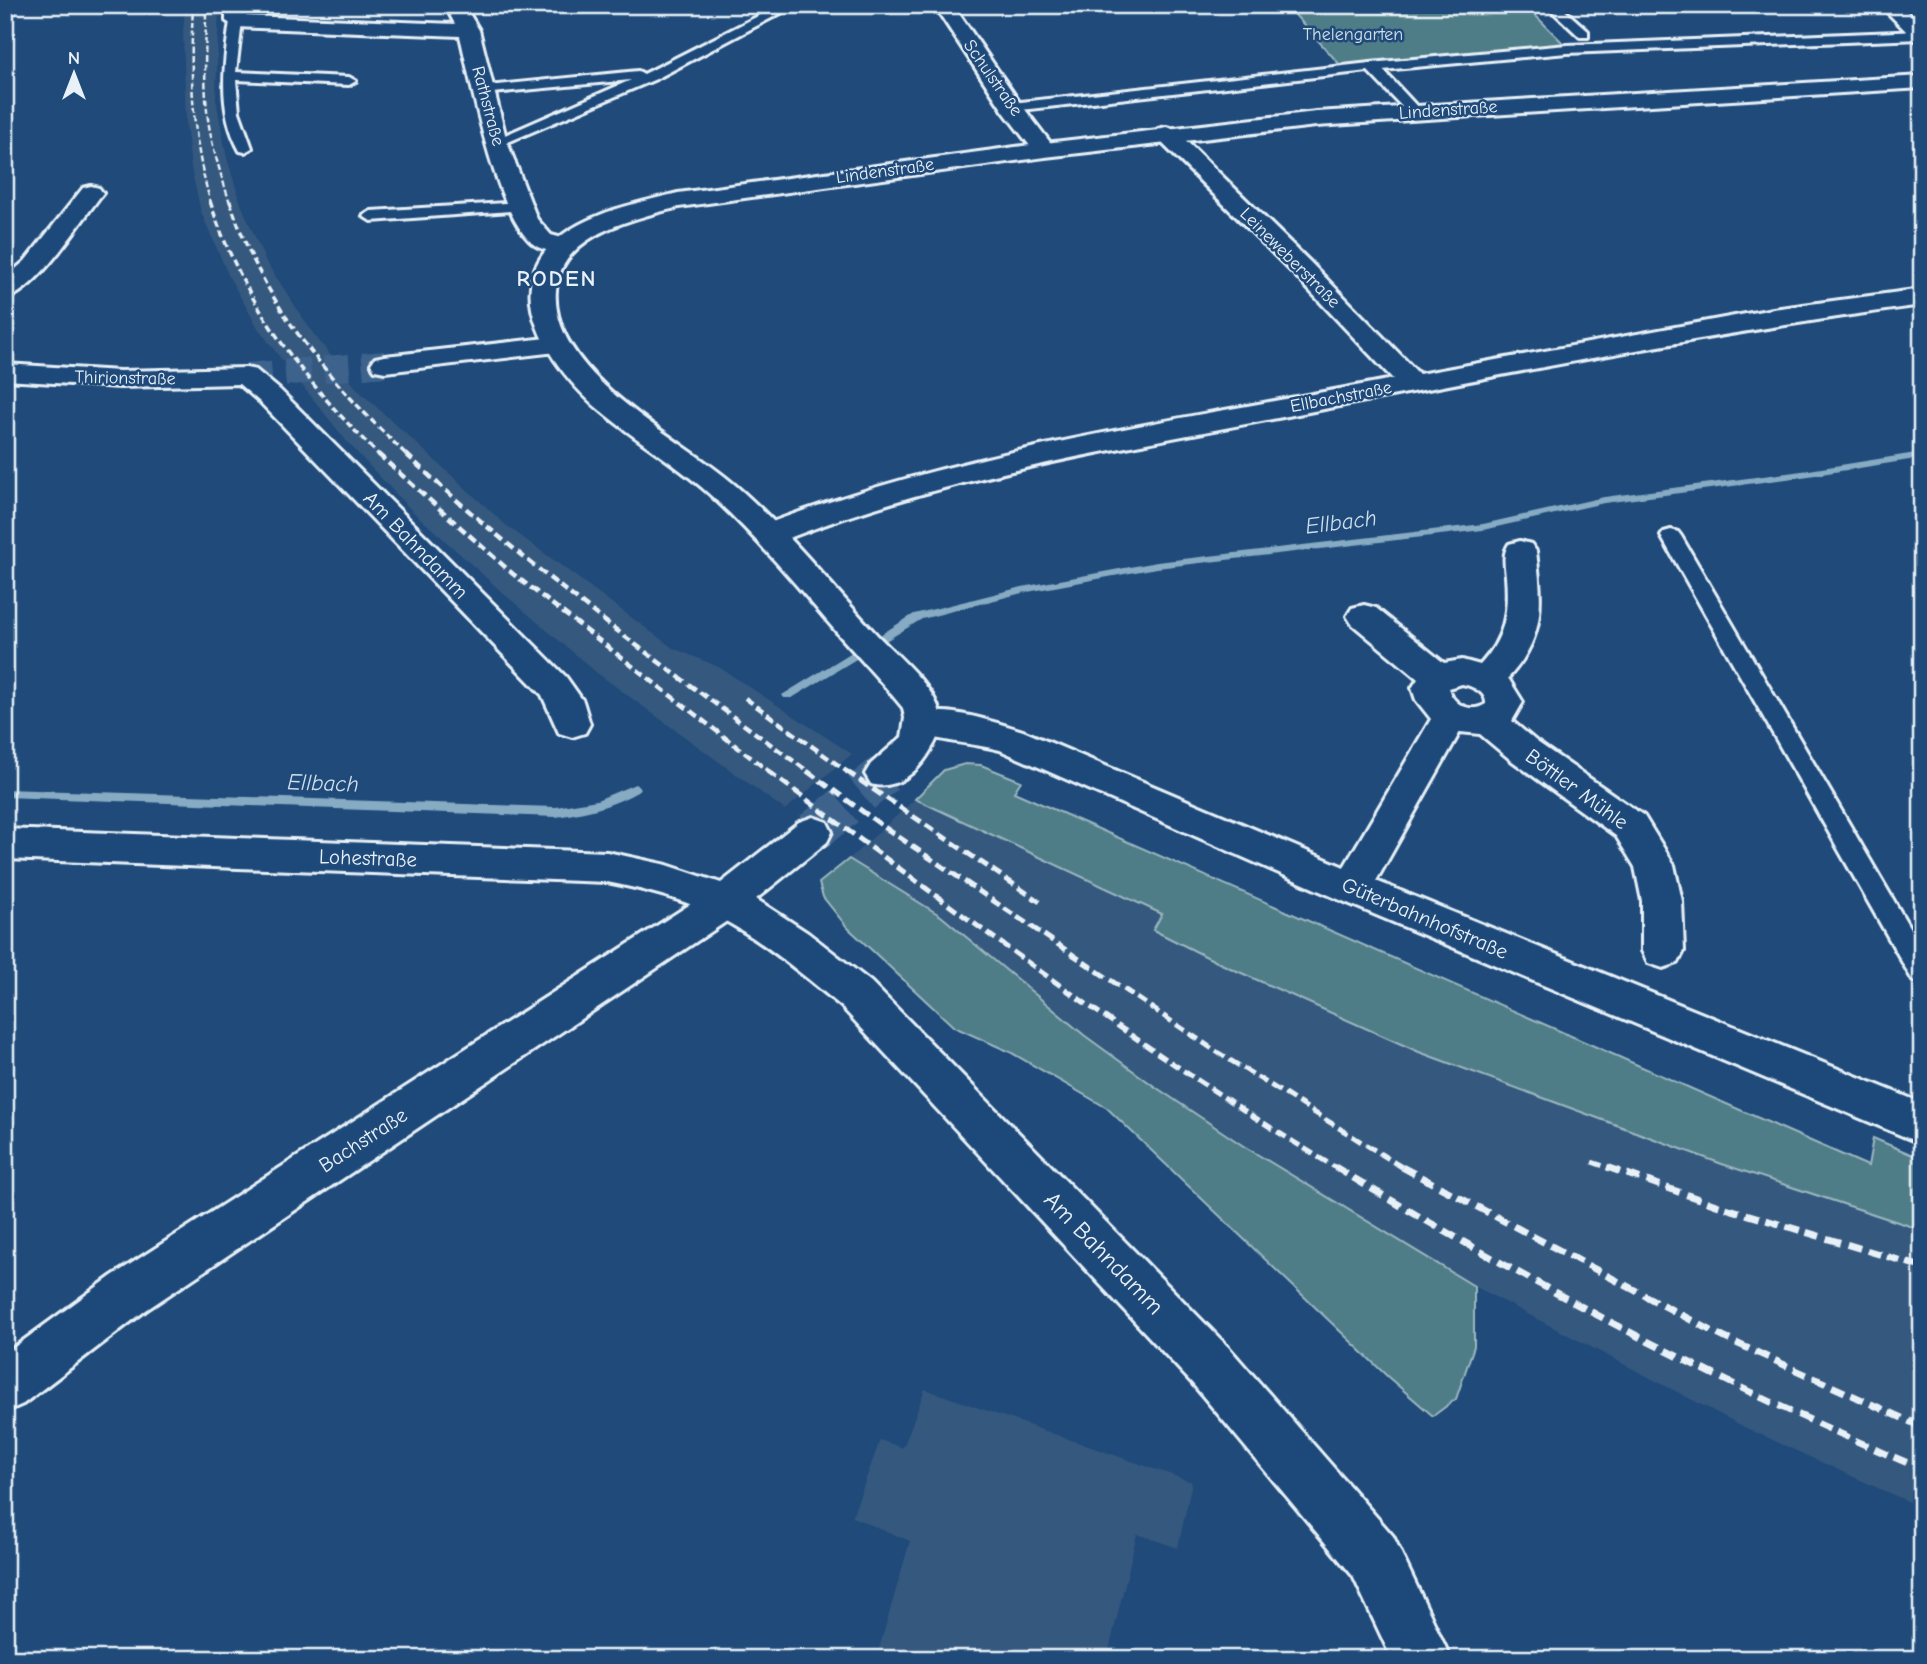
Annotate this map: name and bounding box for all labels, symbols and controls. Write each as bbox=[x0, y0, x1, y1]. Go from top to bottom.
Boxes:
park label: Thelengarten bbox=[1303, 24, 1403, 45]
street label: Schulstraße bbox=[959, 36, 1027, 120]
north arrow bbox=[38, 38, 108, 108]
text: N bbox=[68, 47, 80, 69]
street label: Rathstraße bbox=[467, 64, 509, 148]
street label: Lindenstraße bbox=[1398, 96, 1498, 124]
street label: Lindenstraße bbox=[835, 154, 935, 188]
street label: Leineweberstraße bbox=[1235, 203, 1345, 313]
district label: RODEN bbox=[516, 265, 598, 292]
street label: Thirionstraße bbox=[74, 367, 176, 389]
street label: Ellbachstraße bbox=[1288, 377, 1394, 417]
street label: Am Bahndamm bbox=[359, 486, 473, 604]
water label: Ellbach bbox=[1304, 504, 1378, 540]
street label: Böttler Mühle bbox=[1521, 744, 1633, 834]
water label: Ellbach bbox=[287, 768, 359, 798]
street label: Lohestraße bbox=[319, 844, 417, 872]
street label: Güterbahnhofstraße bbox=[1338, 872, 1512, 964]
street label: Bachstraße bbox=[314, 1103, 412, 1177]
street label: Am Bahndamm bbox=[1038, 1186, 1170, 1320]

